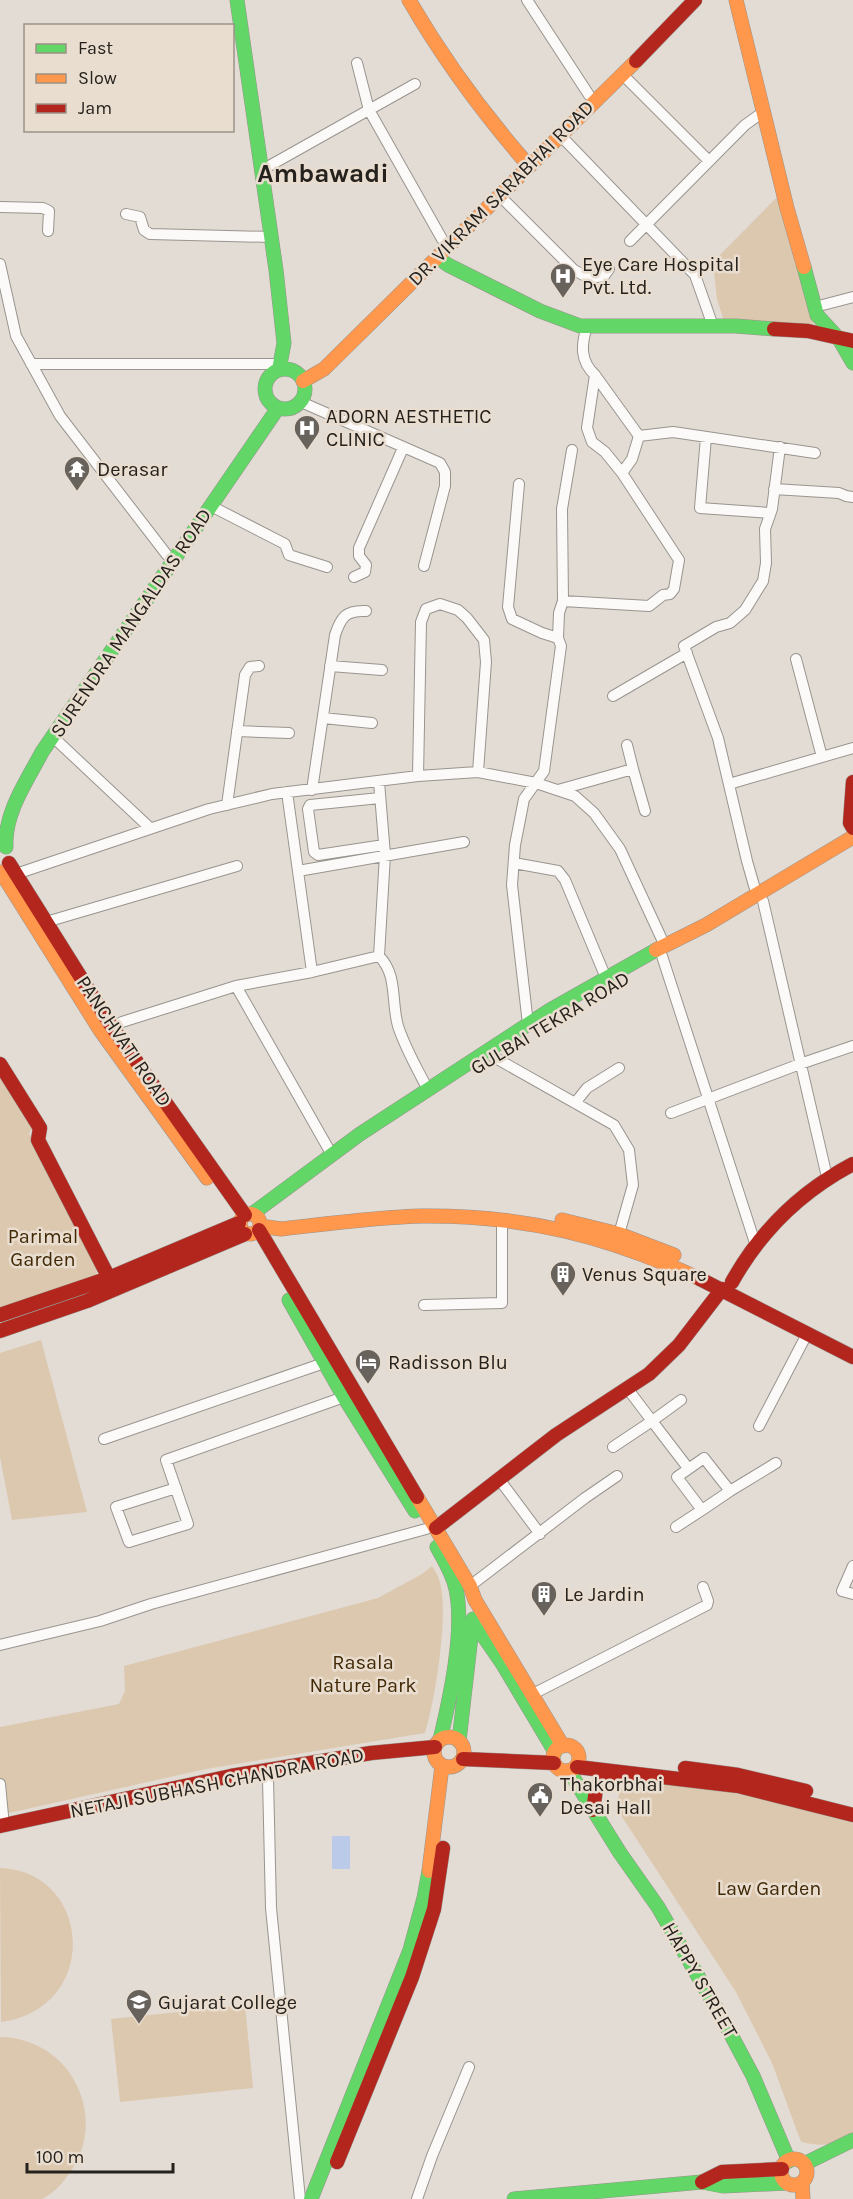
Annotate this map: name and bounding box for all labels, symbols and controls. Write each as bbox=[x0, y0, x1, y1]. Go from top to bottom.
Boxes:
legend bbox=[24, 24, 234, 132]
text: Fast bbox=[78, 37, 113, 59]
text: Slow bbox=[78, 67, 117, 89]
street label: DR. VIKRAM SARABHAI ROAD bbox=[403, 95, 599, 291]
text: Jam bbox=[78, 97, 112, 119]
district label: Ambawadi bbox=[257, 158, 389, 189]
place label: Eye Care Hospital Pvt. Ltd. bbox=[582, 253, 740, 299]
hospital icon: Eye Care Hospital Pvt. Ltd. bbox=[548, 261, 578, 299]
place label: ADORN AESTHETIC CLINIC bbox=[326, 405, 492, 451]
hospital icon: ADORN AESTHETIC CLINIC bbox=[292, 413, 322, 451]
temple icon: Derasar bbox=[62, 454, 92, 492]
place label: Derasar bbox=[97, 458, 168, 481]
street label: SURENDRA MANGALDAS ROAD bbox=[46, 504, 216, 742]
street label: GULBAI TEKRA ROAD bbox=[466, 966, 634, 1080]
street label: PANCHVATI ROAD bbox=[72, 971, 176, 1111]
park label: Parimal Garden bbox=[8, 1225, 78, 1271]
building icon: Venus Square bbox=[548, 1259, 578, 1297]
place label: Venus Square bbox=[582, 1263, 707, 1286]
hotel icon: Radisson Blu bbox=[353, 1347, 383, 1385]
place label: Radisson Blu bbox=[388, 1351, 508, 1374]
building icon: Le Jardin bbox=[529, 1579, 559, 1617]
place label: Le Jardin bbox=[564, 1583, 645, 1606]
park label: Rasala Nature Park bbox=[309, 1651, 417, 1697]
street label: NETAJI SUBHASH CHANDRA ROAD bbox=[68, 1743, 366, 1823]
place label: Thakorbhai Desai Hall bbox=[560, 1773, 663, 1819]
public building icon: Thakorbhai Desai Hall bbox=[525, 1780, 555, 1818]
park label: Law Garden bbox=[717, 1877, 821, 1900]
street label: HAPPY STREET bbox=[658, 1918, 742, 2042]
school or university icon: Gujarat College bbox=[124, 1987, 154, 2025]
place label: Gujarat College bbox=[158, 1991, 297, 2014]
scale bar bbox=[27, 2136, 172, 2174]
text: 100 m bbox=[36, 2146, 84, 2168]

